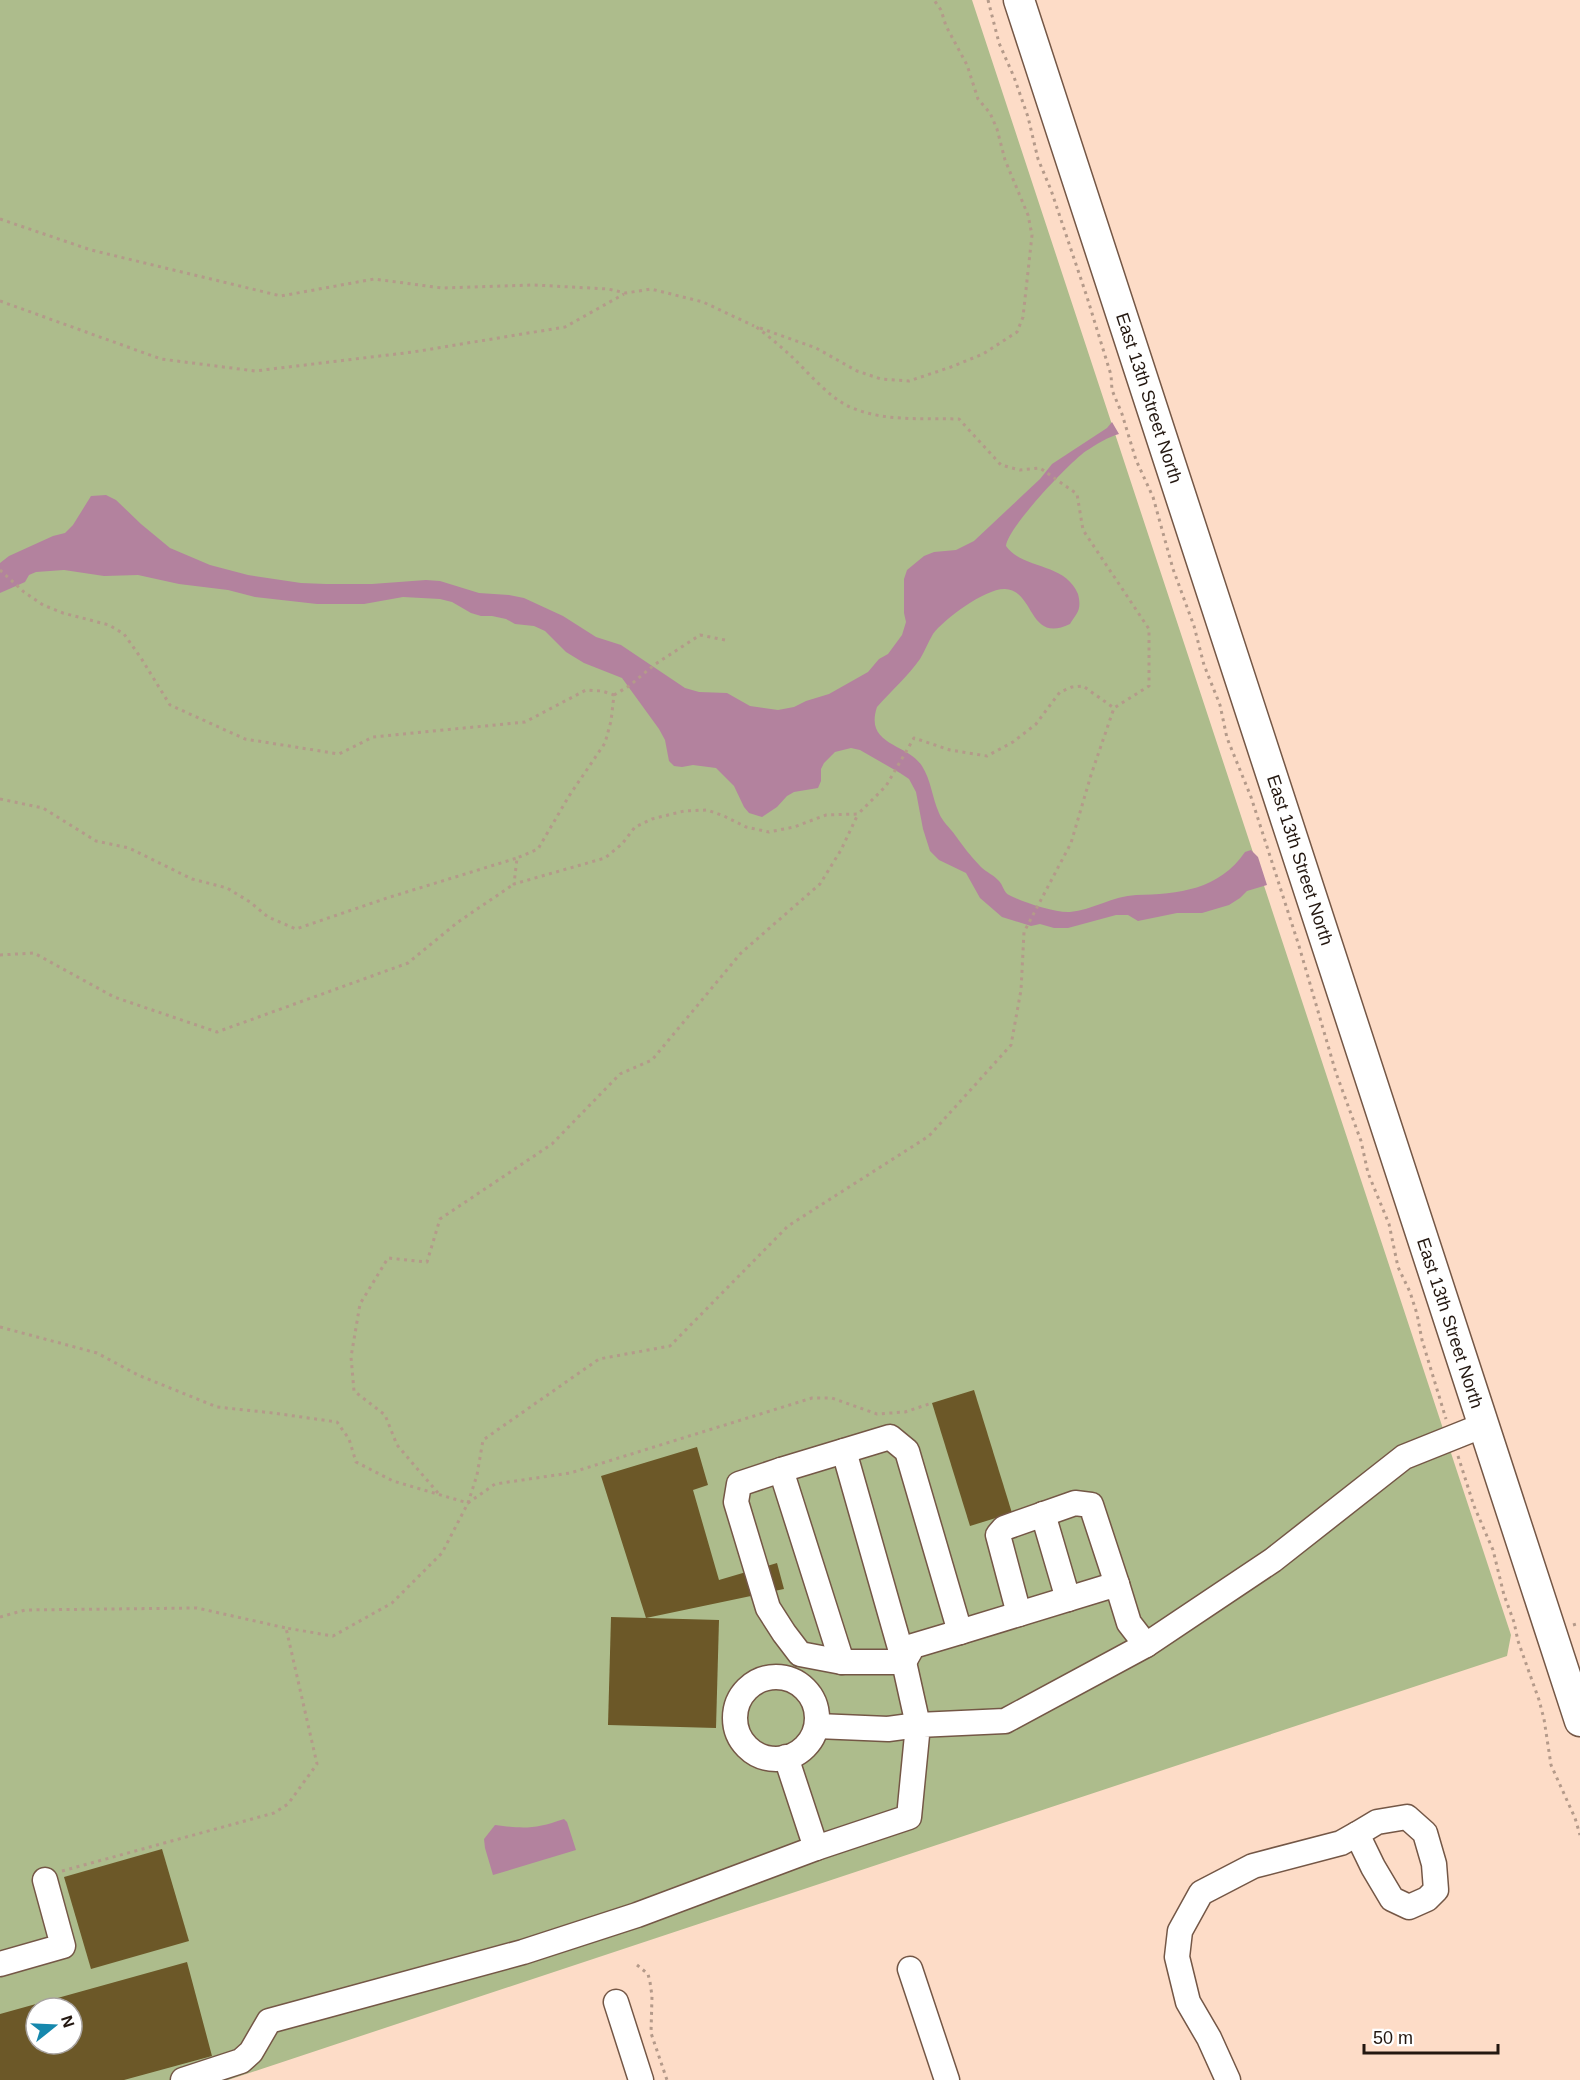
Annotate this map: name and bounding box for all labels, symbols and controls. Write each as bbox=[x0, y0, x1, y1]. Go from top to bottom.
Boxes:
street label: East 13th Street North bbox=[1112, 310, 1186, 486]
street label: East 13th Street North bbox=[1263, 772, 1337, 948]
street label: East 13th Street North bbox=[1413, 1235, 1487, 1411]
north arrow bbox=[24, 1996, 84, 2056]
text: N bbox=[58, 2013, 78, 2030]
scale bar bbox=[1364, 2017, 1498, 2055]
text: 50 m bbox=[1373, 2028, 1413, 2048]

